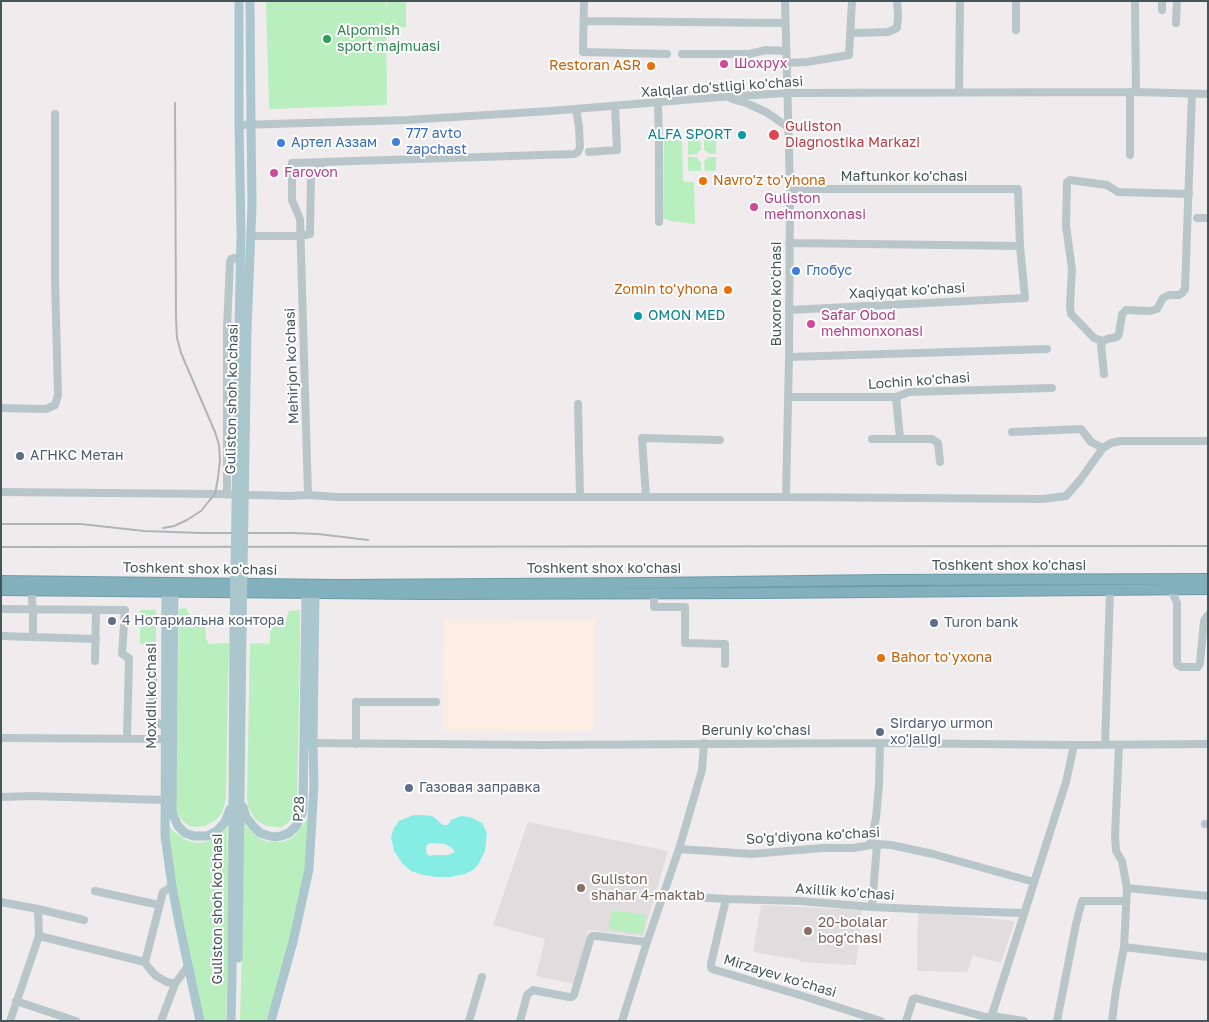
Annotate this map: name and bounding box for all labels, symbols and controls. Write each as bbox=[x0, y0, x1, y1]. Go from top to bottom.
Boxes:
place label: Alpomish sport majmuasi bbox=[337, 23, 440, 56]
marker: Alpomish sport majmuasi bbox=[321, 33, 333, 45]
place label: Шохрух bbox=[734, 56, 787, 72]
place label: Restoran ASR bbox=[549, 58, 641, 74]
marker: Шохрух bbox=[718, 58, 730, 70]
marker: Restoran ASR bbox=[645, 60, 657, 72]
street label: Xalqlar do'stligi ko'chasi bbox=[640, 73, 804, 101]
place label: Guliston Diagnostika Markazi bbox=[785, 119, 920, 152]
place label: 777 avto zapchast bbox=[406, 126, 467, 158]
place label: ALFA SPORT bbox=[648, 127, 732, 143]
marker: Guliston Diagnostika Markazi bbox=[767, 128, 781, 142]
marker: ALFA SPORT bbox=[736, 129, 748, 141]
place label: Артел Аззам bbox=[291, 135, 377, 151]
marker: 777 avto zapchast bbox=[390, 136, 402, 148]
marker: Артел Аззам bbox=[275, 137, 287, 149]
place label: Farovon bbox=[284, 165, 338, 181]
marker: Farovon bbox=[268, 167, 280, 179]
street label: Maftunkor ko'chasi bbox=[840, 169, 968, 185]
place label: Navro'z to'yhona bbox=[713, 173, 826, 189]
marker: Navro'z to'yhona bbox=[697, 175, 709, 187]
place label: Guliston mehmonxonasi bbox=[764, 191, 866, 223]
marker: Guliston mehmonxonasi bbox=[748, 201, 760, 213]
street label: Buxoro ko'chasi bbox=[769, 241, 785, 347]
place label: Глобус bbox=[806, 263, 852, 279]
marker: Глобус bbox=[790, 265, 802, 277]
street label: Xaqiyqat ko'chasi bbox=[848, 280, 966, 302]
place label: Zomin to'yhona bbox=[614, 282, 718, 298]
marker: Zomin to'yhona bbox=[722, 284, 734, 296]
street label: Mehirjon ko'chasi bbox=[282, 308, 302, 424]
place label: OMON MED bbox=[648, 308, 725, 324]
place label: Safar Obod mehmonxonasi bbox=[821, 308, 923, 341]
marker: OMON MED bbox=[632, 310, 644, 322]
marker: Safar Obod mehmonxonasi bbox=[805, 318, 817, 330]
street label: Guliston shoh ko'chasi bbox=[222, 323, 242, 475]
street label: Lochin ko'chasi bbox=[867, 369, 971, 393]
place label: АГНКС Метан bbox=[30, 448, 123, 464]
marker: АГНКС Метан bbox=[14, 450, 26, 462]
street label: Toshkent shox ko'chasi bbox=[932, 558, 1086, 574]
street label: Toshkent shox ko'chasi bbox=[123, 559, 277, 579]
street label: Toshkent shox ko'chasi bbox=[527, 561, 681, 577]
place label: 4 Нотариальна контора bbox=[122, 613, 284, 629]
marker: 4 Нотариальна контора bbox=[106, 615, 118, 627]
place label: Turon bank bbox=[944, 615, 1019, 631]
marker: Turon bank bbox=[928, 617, 940, 629]
street label: Moxidil ko'chasi bbox=[144, 643, 160, 749]
place label: Bahor to'yxona bbox=[891, 650, 992, 666]
marker: Bahor to'yxona bbox=[875, 652, 887, 664]
place label: Sirdaryo urmon xo'jaligi bbox=[890, 716, 993, 749]
street label: Beruniy ko'chasi bbox=[701, 723, 811, 739]
marker: Sirdaryo urmon xo'jaligi bbox=[874, 726, 886, 738]
place label: Газовая заправка bbox=[419, 780, 540, 796]
marker: Газовая заправка bbox=[403, 782, 415, 794]
street label: Р28 bbox=[290, 796, 308, 822]
street label: So'g'diyona ko'chasi bbox=[746, 824, 880, 848]
street label: Guliston shoh ko'chasi bbox=[210, 834, 226, 984]
place label: Guliston shahar 4-maktab bbox=[591, 872, 705, 904]
street label: Axillik ko'chasi bbox=[795, 880, 895, 904]
marker: Guliston shahar 4-maktab bbox=[575, 882, 587, 894]
place label: 20-bolalar bog'chasi bbox=[818, 915, 887, 948]
marker: 20-bolalar bog'chasi bbox=[802, 925, 814, 937]
street label: Mirzayev ko'chasi bbox=[722, 951, 838, 1001]

